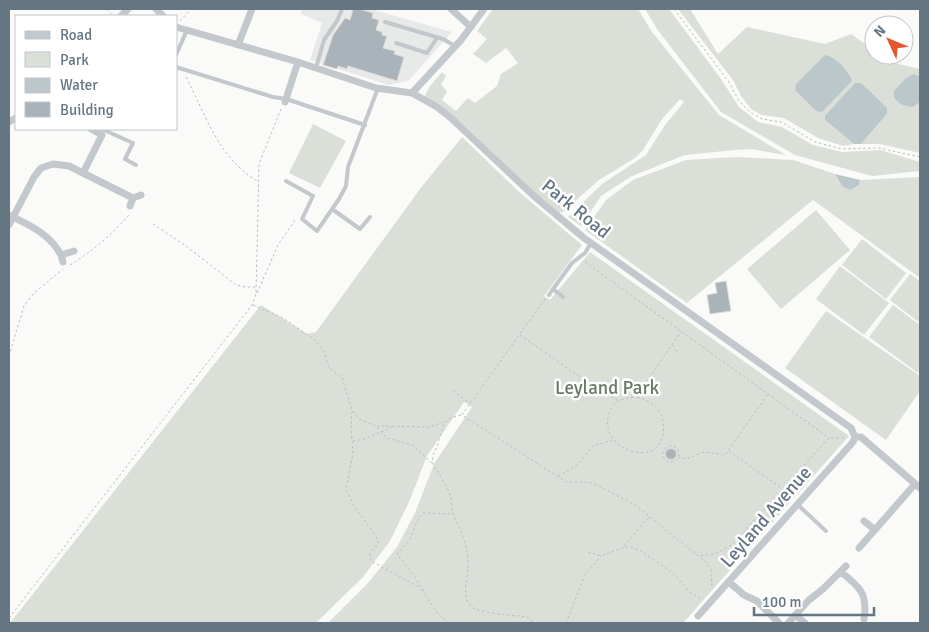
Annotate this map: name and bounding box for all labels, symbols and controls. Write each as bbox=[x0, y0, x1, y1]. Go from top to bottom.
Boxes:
legend bbox=[15, 15, 178, 130]
north arrow bbox=[864, 15, 914, 65]
text: N bbox=[871, 22, 890, 41]
text: Road bbox=[60, 26, 92, 44]
text: Park bbox=[60, 51, 89, 69]
text: Water bbox=[60, 76, 98, 94]
text: Building bbox=[60, 101, 114, 119]
street label: Park Road bbox=[537, 174, 615, 244]
park label: Leyland Park bbox=[555, 376, 659, 400]
street label: Leyland Avenue bbox=[715, 461, 817, 573]
scale bar bbox=[754, 584, 874, 616]
text: 100 m bbox=[762, 593, 802, 611]

